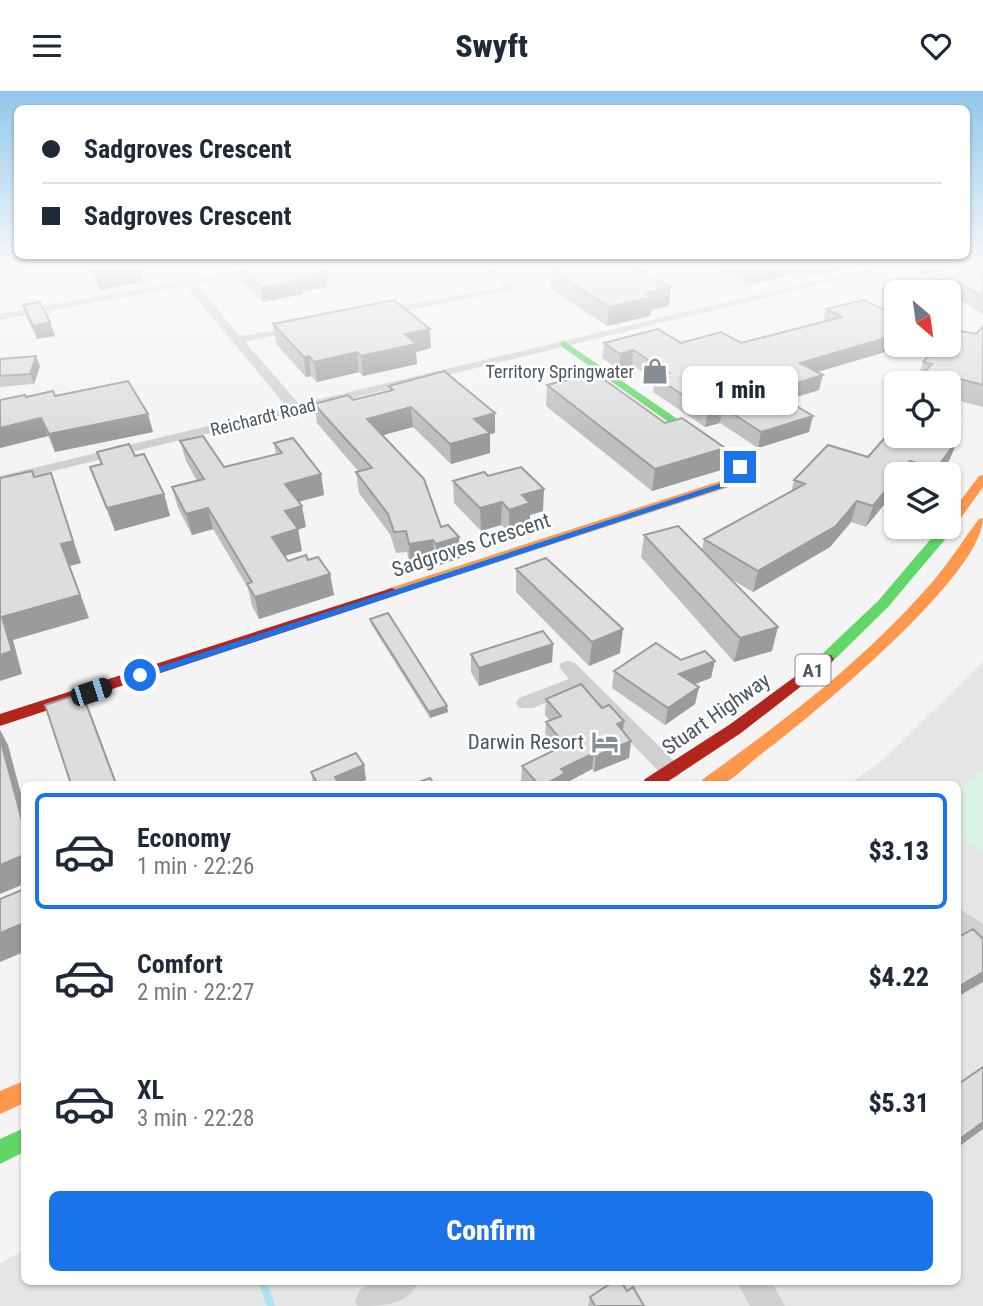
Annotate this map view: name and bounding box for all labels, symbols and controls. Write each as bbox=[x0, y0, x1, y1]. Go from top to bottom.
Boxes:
icon: menu bbox=[28, 27, 66, 65]
text: Swyft bbox=[455, 27, 528, 65]
icon: heart bbox=[917, 27, 955, 65]
text: Sadgroves Crescent bbox=[84, 134, 292, 164]
text: Sadgroves Crescent bbox=[84, 201, 292, 231]
north arrow bbox=[884, 280, 961, 357]
map controls bbox=[884, 280, 961, 539]
shop icon: Territory Springwater bbox=[640, 356, 670, 386]
place label: Territory Springwater bbox=[486, 361, 635, 382]
callout: 1 min bbox=[682, 365, 798, 415]
button: locate bbox=[884, 371, 961, 448]
text: 1 min bbox=[714, 377, 766, 404]
street label: Reichardt Road bbox=[208, 394, 318, 440]
route end bbox=[724, 451, 756, 483]
button: layers bbox=[884, 462, 961, 539]
street label: Sadgroves Crescent bbox=[389, 508, 553, 582]
road number: A1 bbox=[796, 655, 830, 685]
route start bbox=[124, 659, 156, 691]
street label: Stuart Highway bbox=[658, 668, 775, 760]
car bbox=[68, 676, 115, 708]
hotel icon: Darwin Resort bbox=[590, 727, 620, 757]
place label: Darwin Resort bbox=[468, 730, 584, 754]
icon: car bbox=[53, 820, 116, 883]
text: Economy bbox=[137, 823, 231, 853]
text: $3.13 bbox=[868, 836, 929, 866]
text: 1 min · 22:26 bbox=[137, 853, 254, 880]
icon: car bbox=[53, 946, 116, 1009]
text: Comfort bbox=[137, 949, 223, 979]
text: $4.22 bbox=[868, 962, 929, 992]
text: 2 min · 22:27 bbox=[137, 979, 254, 1006]
icon: car bbox=[53, 1072, 116, 1135]
text: XL bbox=[137, 1075, 164, 1105]
text: $5.31 bbox=[868, 1088, 929, 1118]
text: 3 min · 22:28 bbox=[137, 1105, 254, 1132]
button: Confirm bbox=[49, 1191, 933, 1271]

